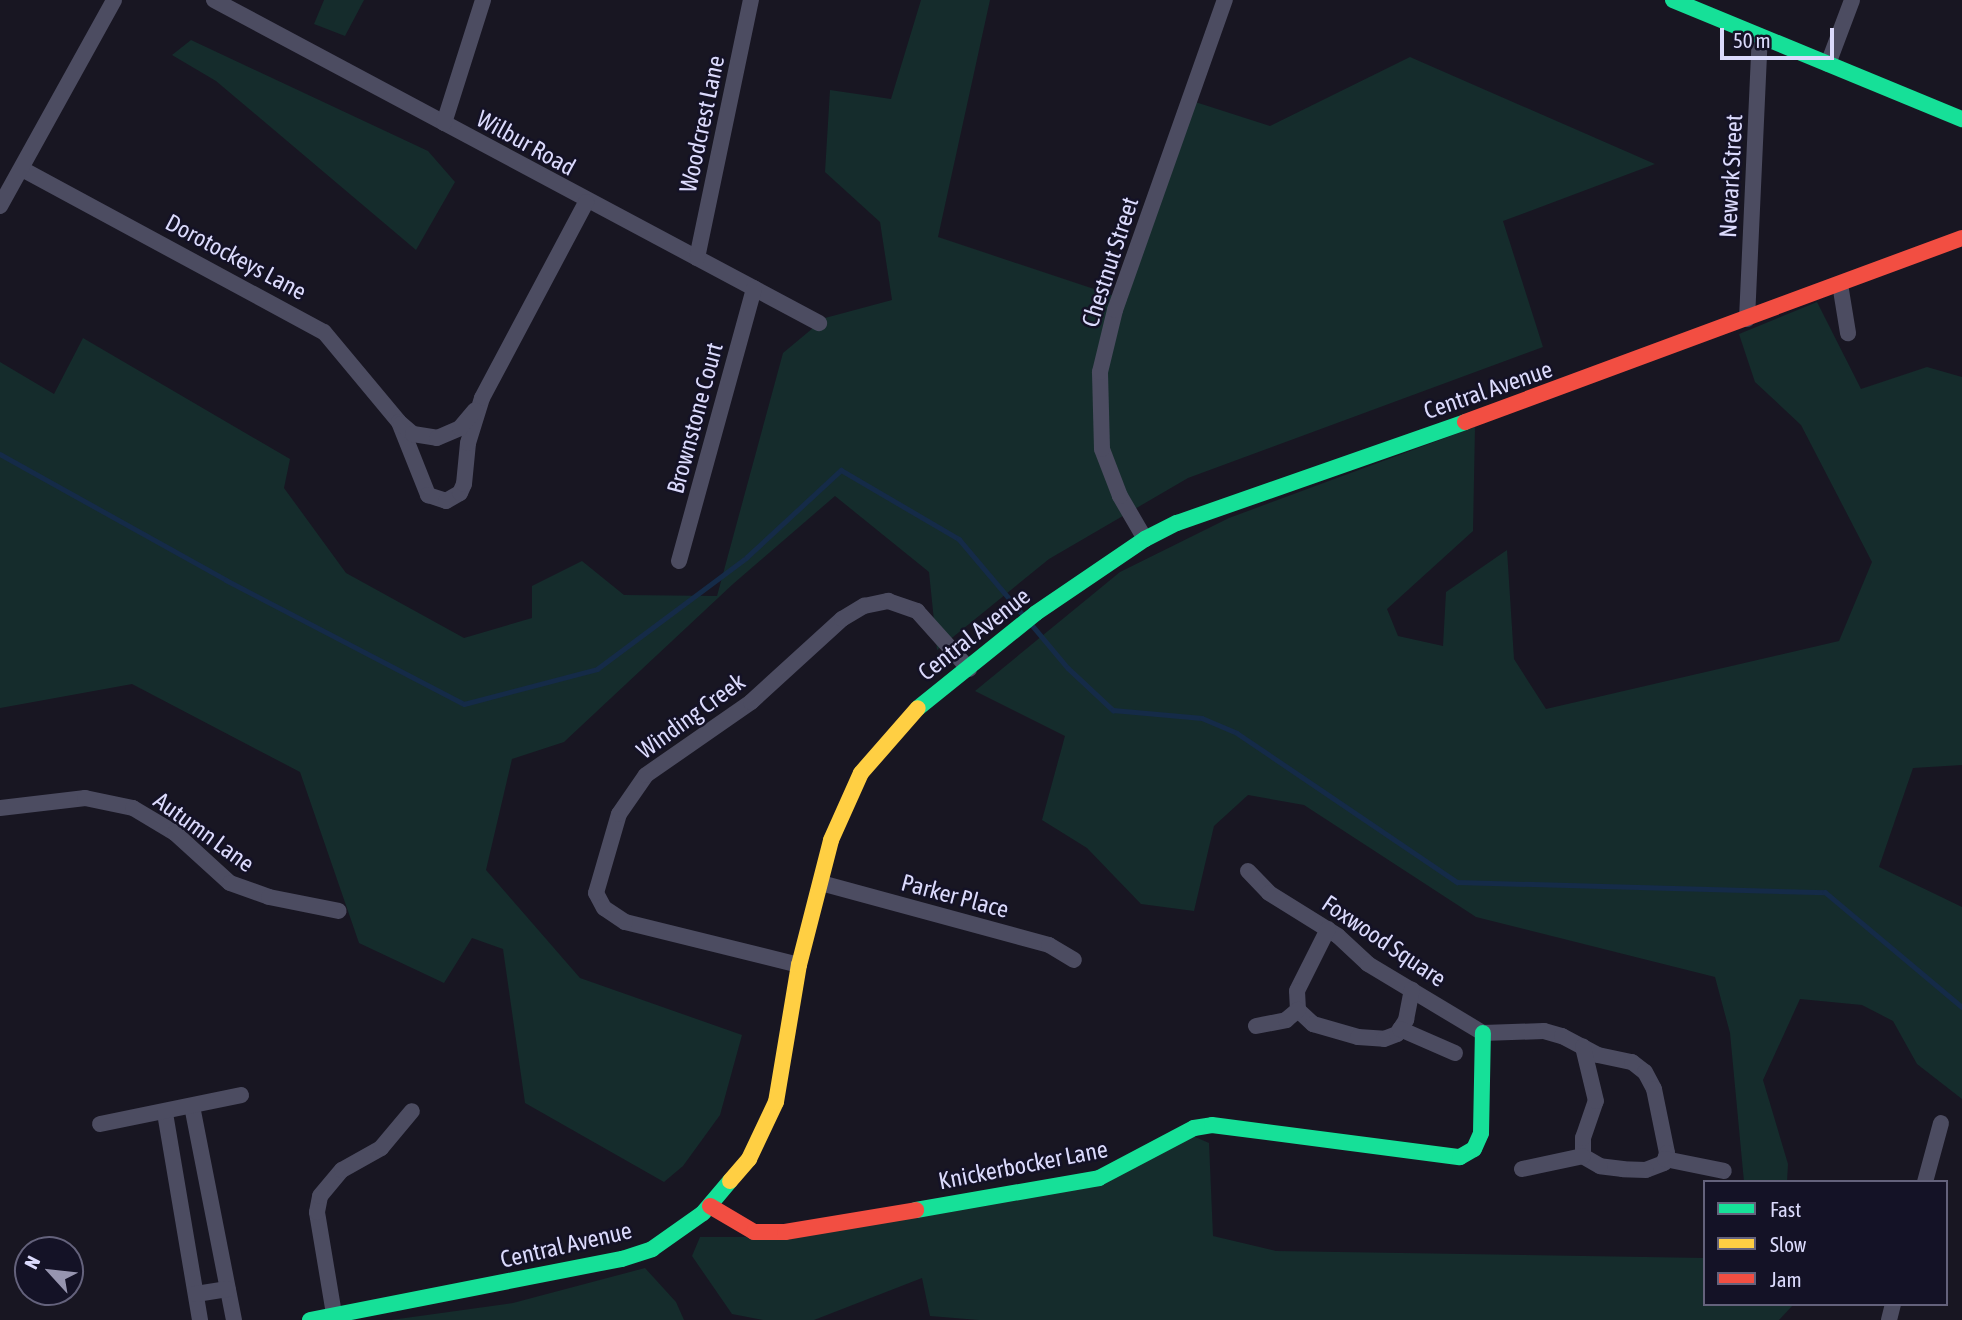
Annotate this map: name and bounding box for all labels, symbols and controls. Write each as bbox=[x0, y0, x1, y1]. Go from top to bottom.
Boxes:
scale bar bbox=[1724, 14, 1838, 58]
text: 50 m bbox=[1733, 28, 1771, 52]
street label: Woodcrest Lane bbox=[673, 53, 731, 195]
street label: Wilbur Road bbox=[472, 104, 580, 182]
street label: Newark Street bbox=[1713, 114, 1749, 238]
street label: Chestnut Street bbox=[1075, 193, 1145, 331]
street label: Dorotockeys Lane bbox=[161, 208, 311, 306]
street label: Brownstone Court bbox=[661, 339, 729, 497]
street label: Central Avenue bbox=[1420, 355, 1556, 425]
street label: Central Avenue bbox=[912, 581, 1036, 687]
street label: Winding Creek bbox=[631, 667, 751, 765]
street label: Autumn Lane bbox=[148, 786, 260, 878]
street label: Parker Place bbox=[898, 868, 1012, 924]
street label: Foxwood Square bbox=[1316, 889, 1452, 993]
street label: Knickerbocker Lane bbox=[936, 1134, 1110, 1196]
legend bbox=[1703, 1180, 1948, 1306]
text: Fast bbox=[1770, 1197, 1801, 1221]
street label: Central Avenue bbox=[497, 1216, 635, 1274]
text: Slow bbox=[1770, 1232, 1806, 1256]
north arrow bbox=[14, 1236, 84, 1306]
text: N bbox=[20, 1252, 44, 1272]
text: Jam bbox=[1770, 1267, 1802, 1291]

